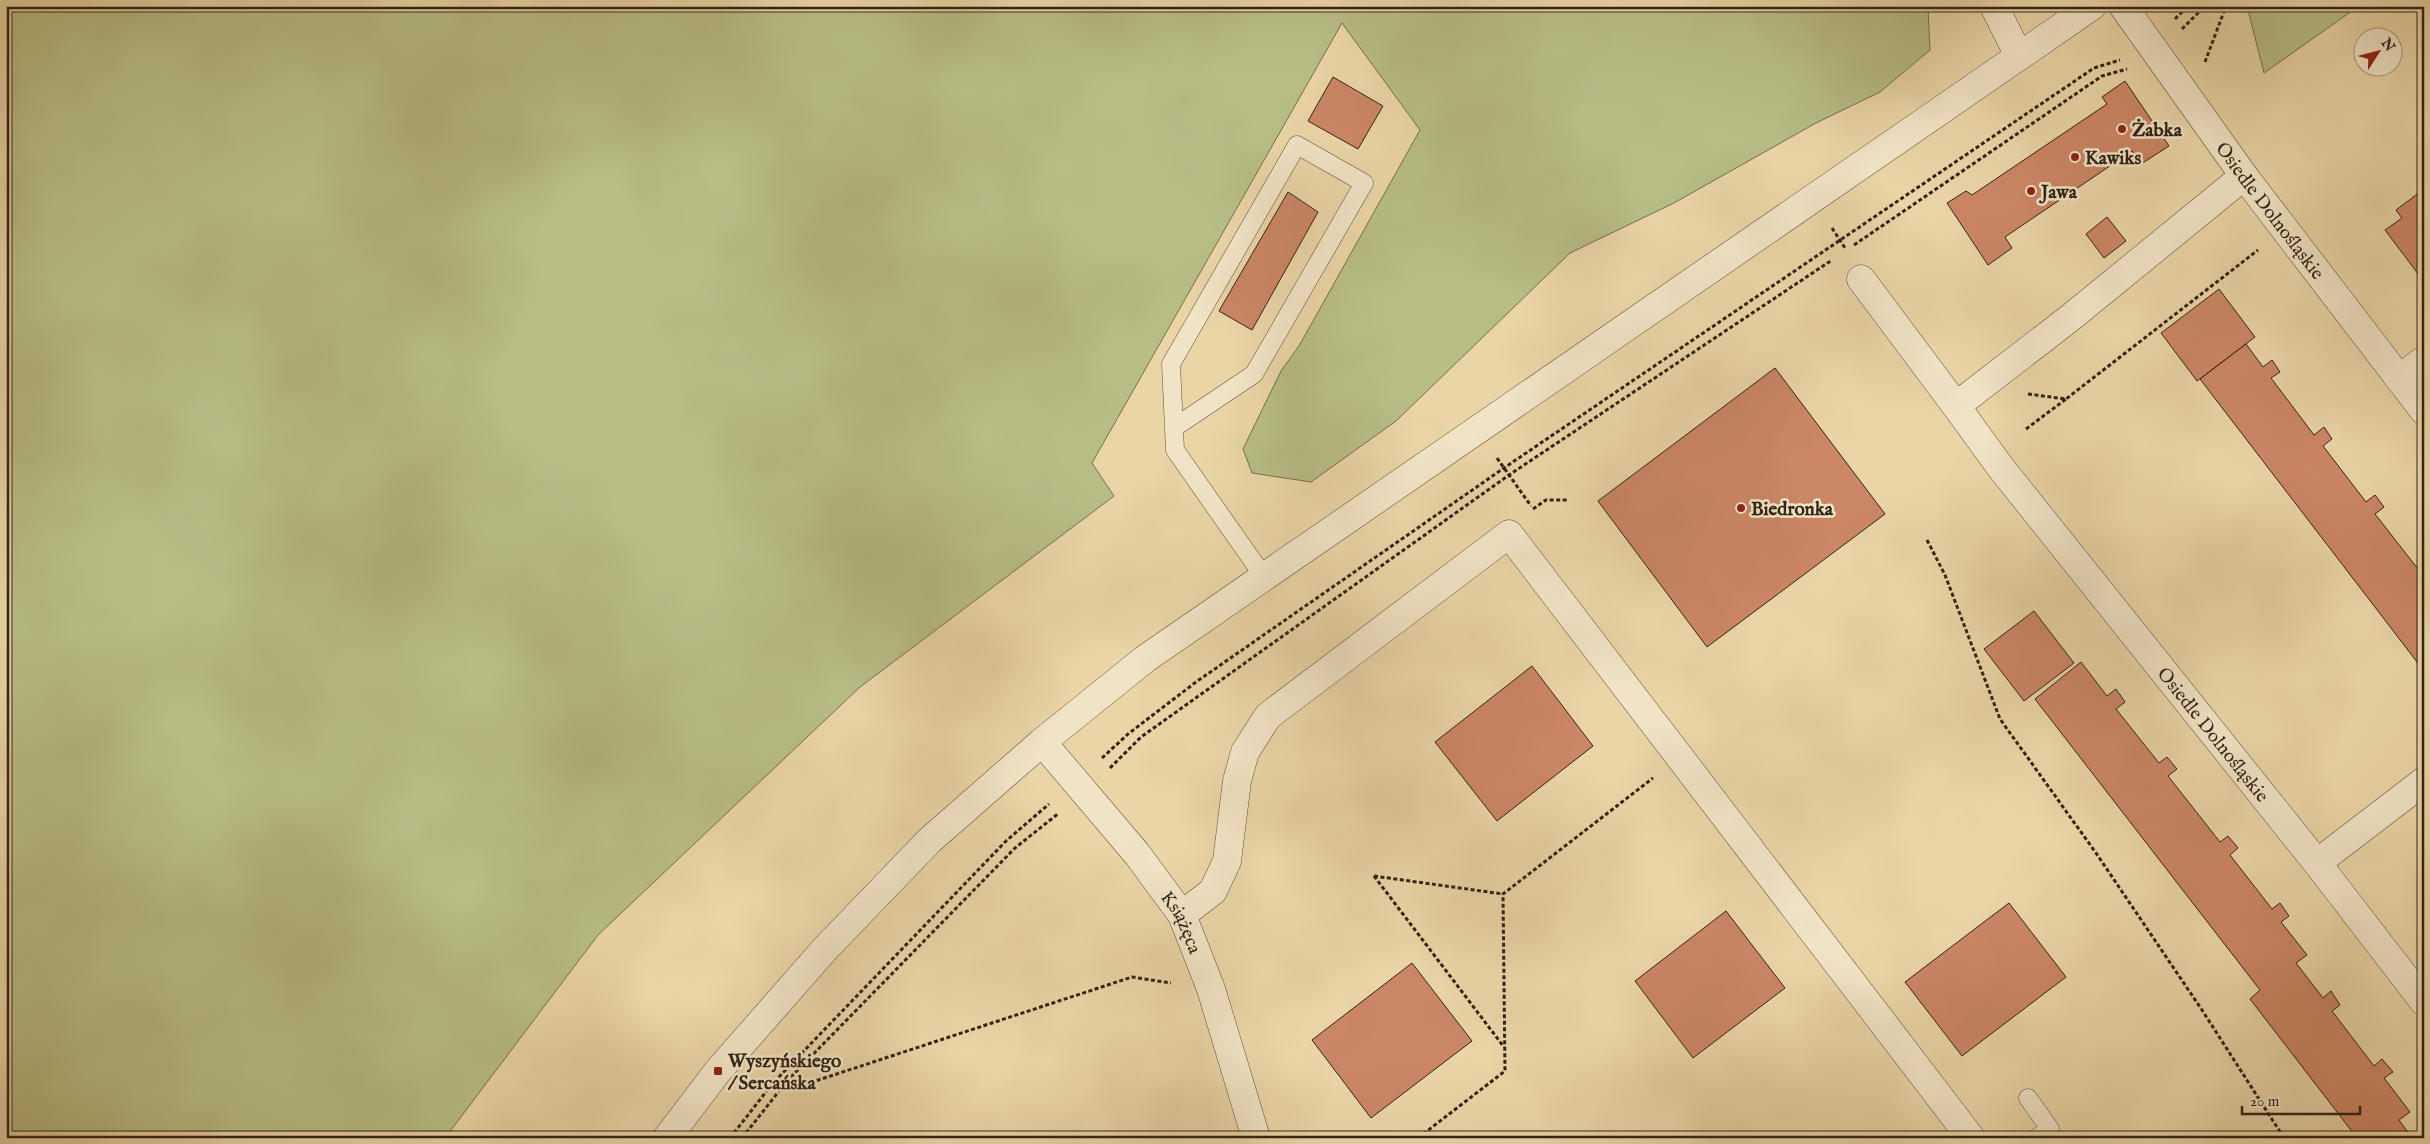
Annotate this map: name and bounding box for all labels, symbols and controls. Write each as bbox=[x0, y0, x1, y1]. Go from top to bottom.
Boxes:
north arrow bbox=[2352, 28, 2402, 78]
text: N bbox=[2376, 34, 2399, 55]
place label: Żabka bbox=[2132, 118, 2183, 143]
marker: Żabka bbox=[2116, 123, 2128, 135]
street label: Osiedle Dolnośląskie bbox=[2210, 138, 2329, 285]
place label: Kawiks bbox=[2085, 147, 2141, 171]
marker: Kawiks bbox=[2069, 151, 2081, 163]
place label: Jawa bbox=[2038, 181, 2078, 205]
marker: Jawa bbox=[2025, 185, 2037, 197]
place label: Biedronka bbox=[1751, 498, 1834, 522]
marker: Biedronka bbox=[1735, 502, 1747, 514]
street label: Osiedle Dolnośląskie bbox=[2151, 663, 2274, 808]
street label: Książęca bbox=[1154, 887, 1206, 958]
place label: Wyszyńskiego / Sercańska bbox=[727, 1050, 841, 1096]
marker: Wyszyńskiego / Sercańska bbox=[712, 1065, 724, 1077]
scale bar bbox=[2242, 1084, 2360, 1116]
text: 20 m bbox=[2250, 1092, 2280, 1111]

